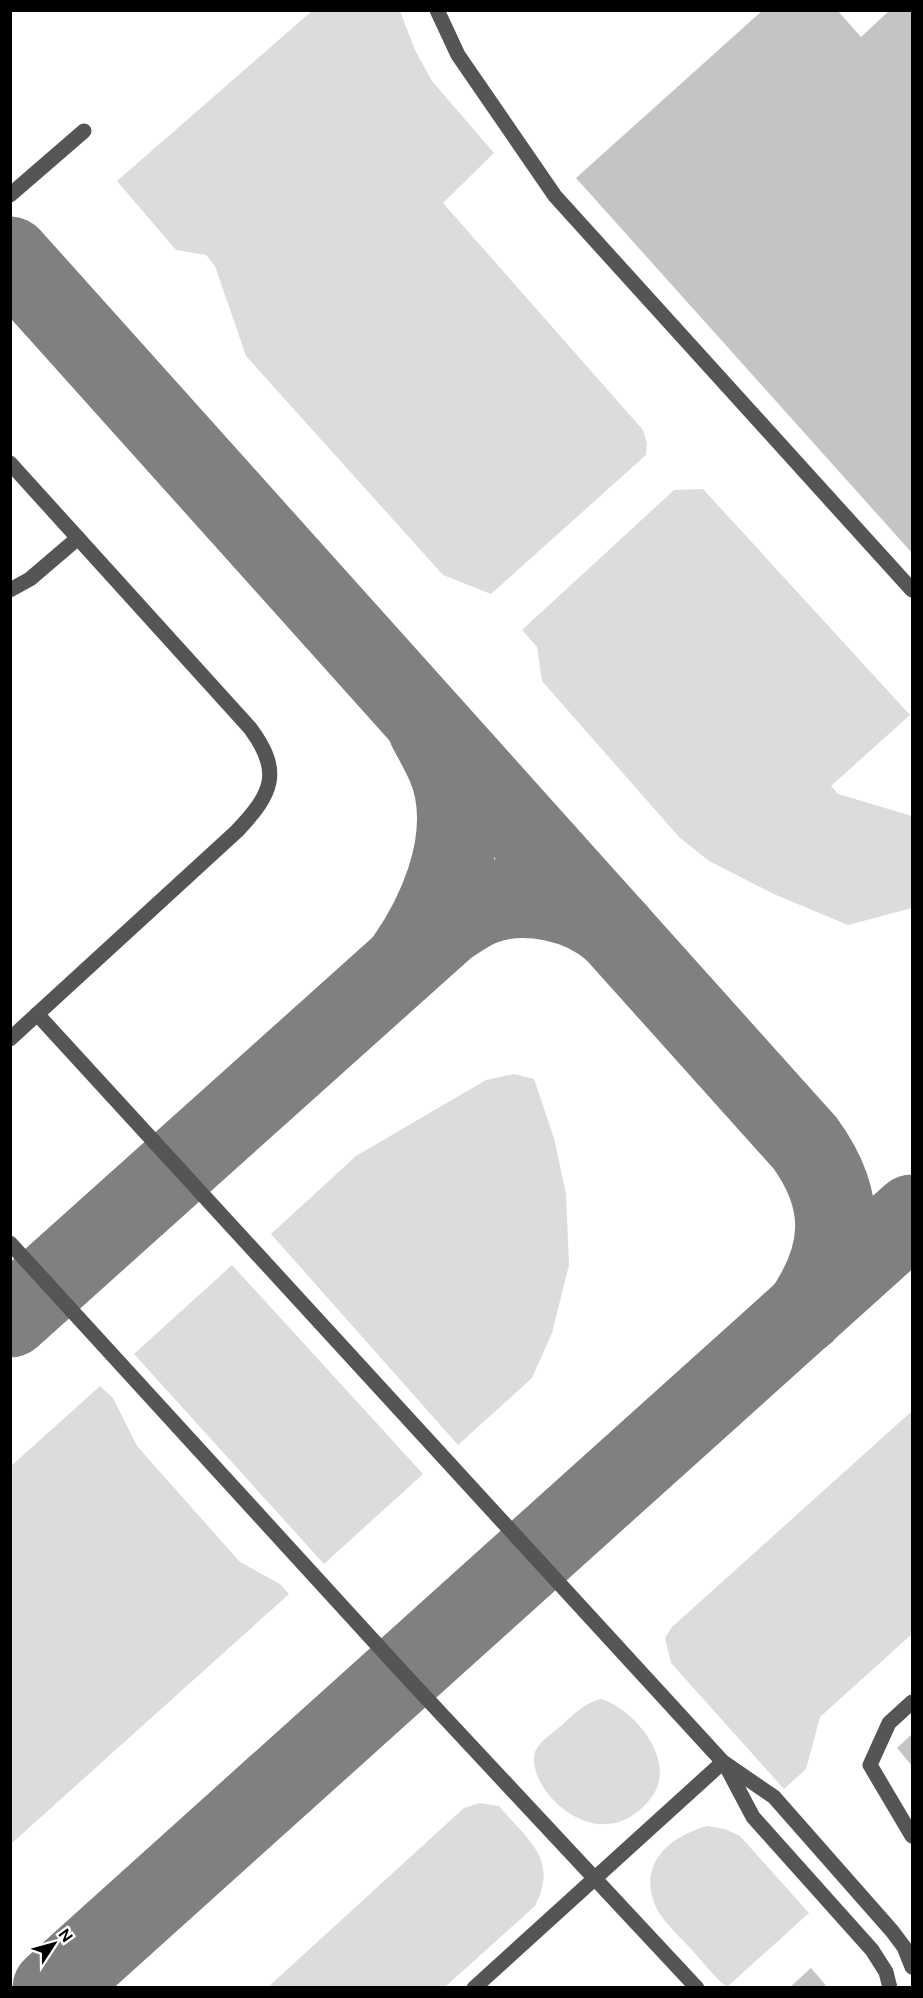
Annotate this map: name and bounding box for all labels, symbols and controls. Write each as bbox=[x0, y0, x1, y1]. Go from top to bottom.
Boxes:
north arrow bbox=[24, 1914, 84, 1974]
text: N bbox=[54, 1925, 78, 1946]

